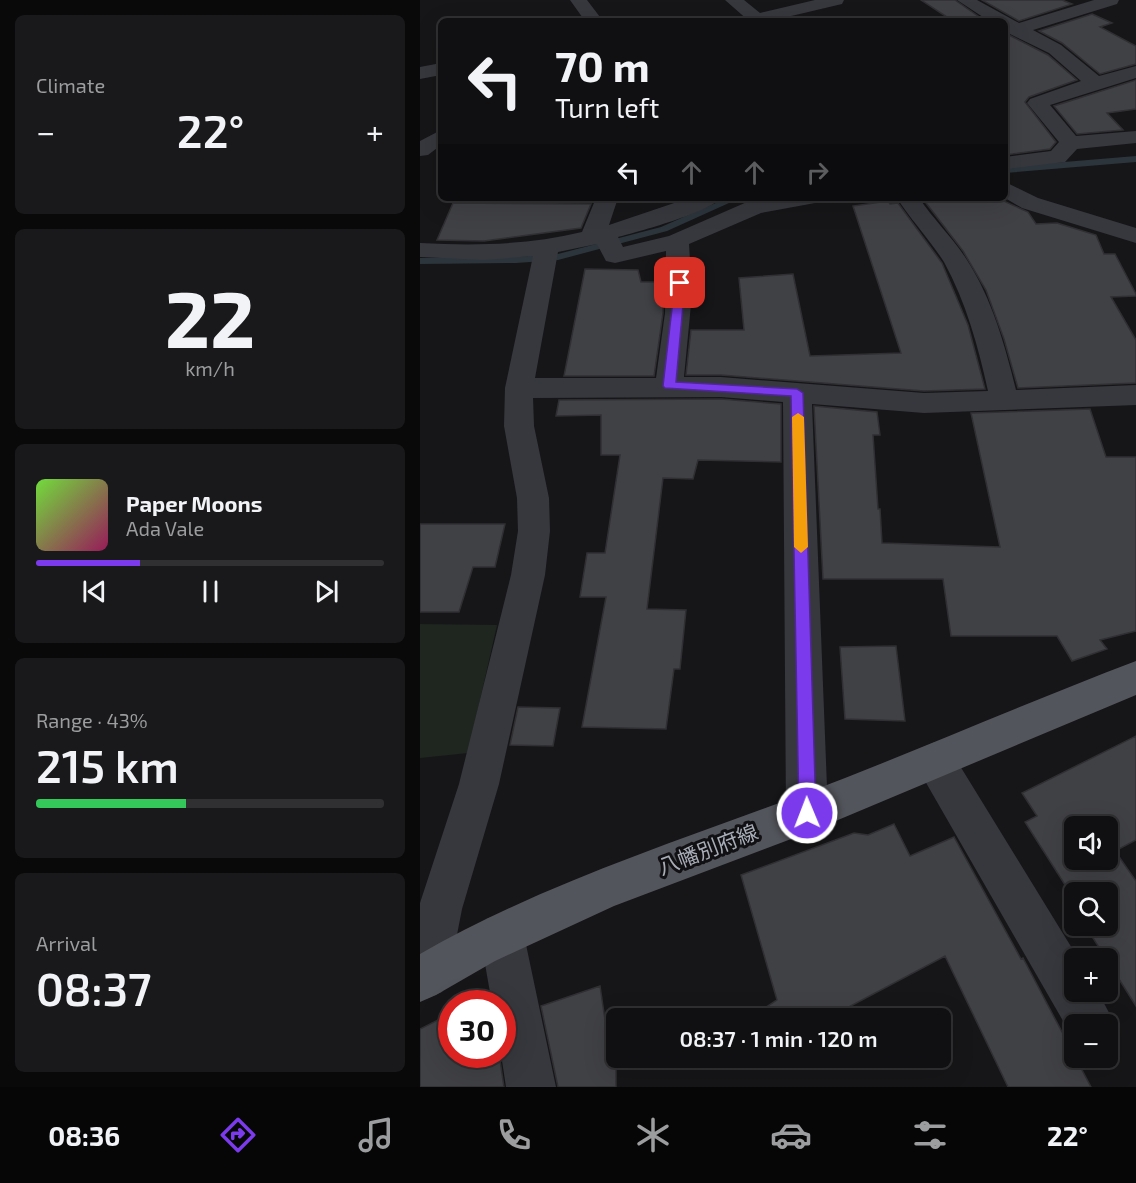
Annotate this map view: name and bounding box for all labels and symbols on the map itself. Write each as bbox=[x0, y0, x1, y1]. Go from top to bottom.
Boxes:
pin bbox=[654, 257, 705, 308]
position arrow bbox=[775, 781, 839, 845]
street label: 八幡別府線 bbox=[654, 818, 761, 879]
speed limit sign: 30 bbox=[438, 990, 516, 1068]

